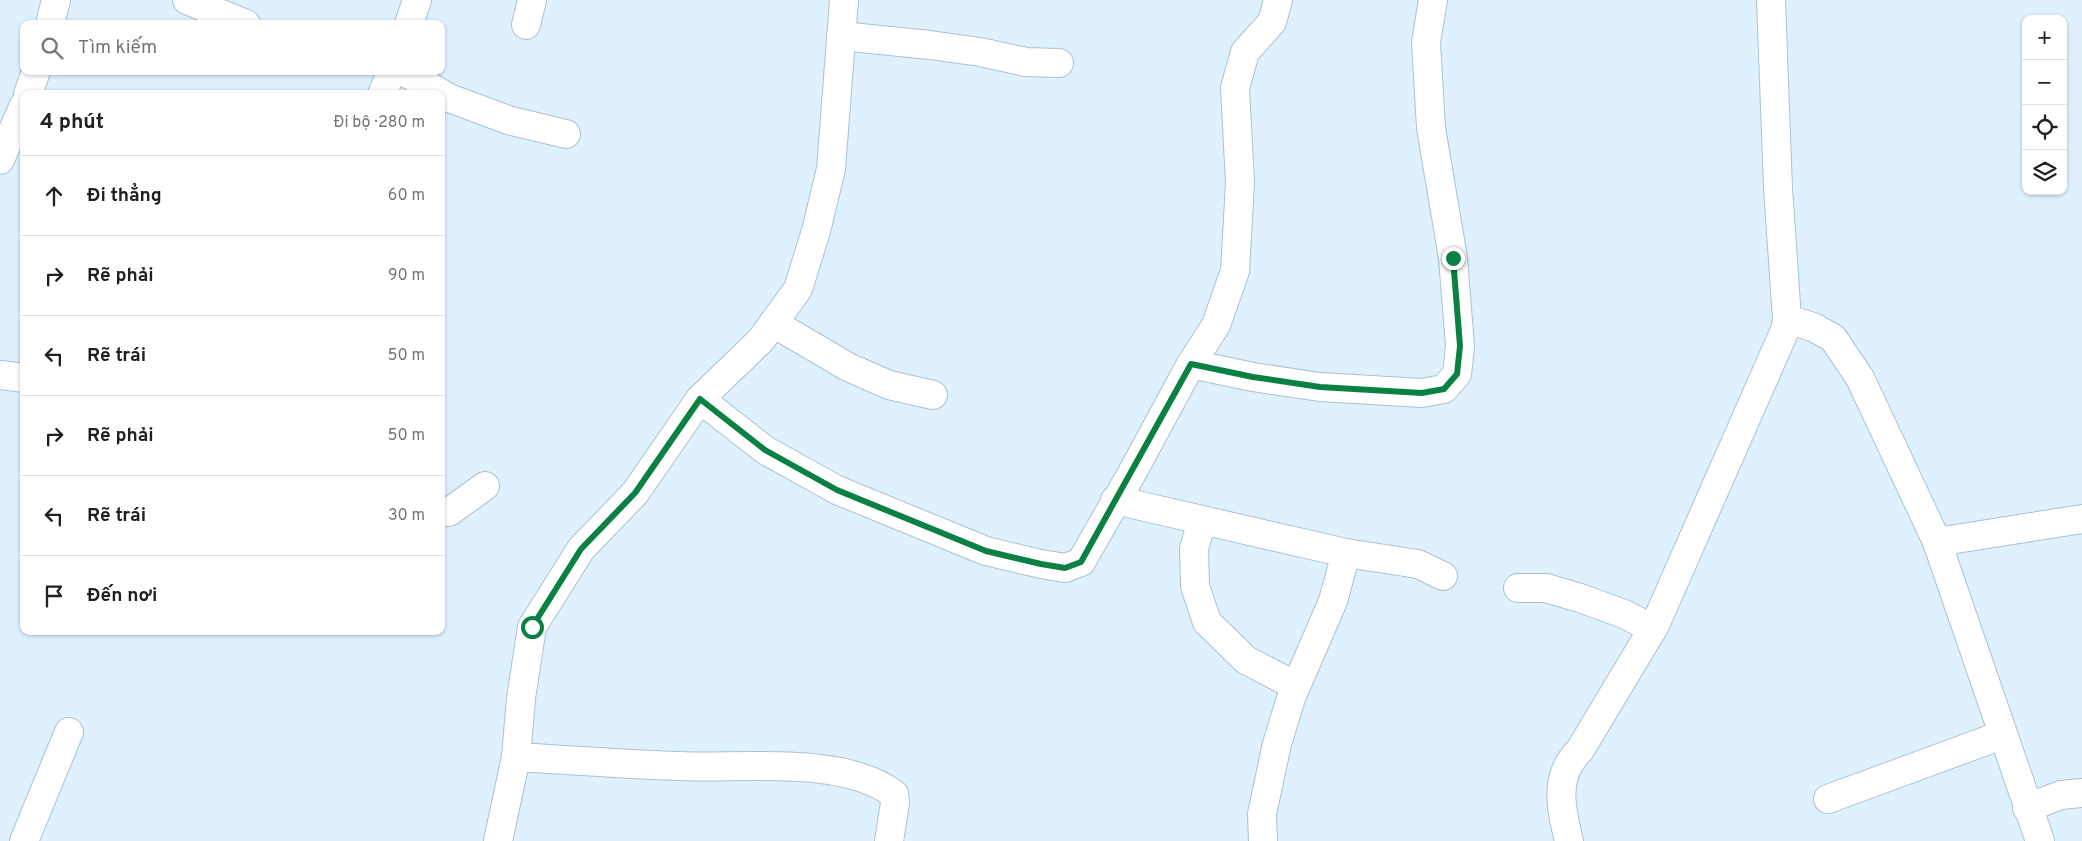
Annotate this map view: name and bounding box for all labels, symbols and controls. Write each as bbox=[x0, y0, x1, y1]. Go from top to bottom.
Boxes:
map controls bbox=[2022, 15, 2067, 195]
button: + bbox=[2022, 15, 2067, 60]
search box bbox=[20, 20, 445, 75]
icon: search bbox=[38, 34, 66, 62]
text: Tìm kiếm bbox=[78, 36, 157, 60]
button: − bbox=[2022, 60, 2067, 105]
button: locate bbox=[2022, 105, 2067, 150]
text: 4 phút bbox=[40, 109, 104, 136]
text: Đi bộ · 280 m bbox=[334, 113, 425, 133]
button: layers bbox=[2022, 150, 2067, 195]
icon: ahead bbox=[40, 182, 68, 210]
text: Đi thẳng bbox=[87, 184, 162, 208]
text: 60 m bbox=[388, 186, 425, 206]
route end bbox=[1442, 247, 1465, 270]
icon: right bbox=[40, 262, 68, 290]
text: Rẽ phải bbox=[87, 264, 154, 288]
text: 90 m bbox=[388, 266, 425, 286]
icon: left bbox=[40, 342, 68, 370]
text: Rẽ trái bbox=[87, 344, 146, 368]
text: 50 m bbox=[388, 346, 425, 366]
icon: right bbox=[40, 422, 68, 450]
text: Rẽ phải bbox=[87, 424, 154, 448]
text: 50 m bbox=[388, 426, 425, 446]
icon: left bbox=[40, 502, 68, 530]
text: Rẽ trái bbox=[87, 504, 146, 528]
text: 30 m bbox=[388, 506, 425, 526]
icon: arrive bbox=[40, 582, 68, 610]
text: Đến nơi bbox=[87, 584, 157, 608]
route start bbox=[521, 616, 544, 639]

